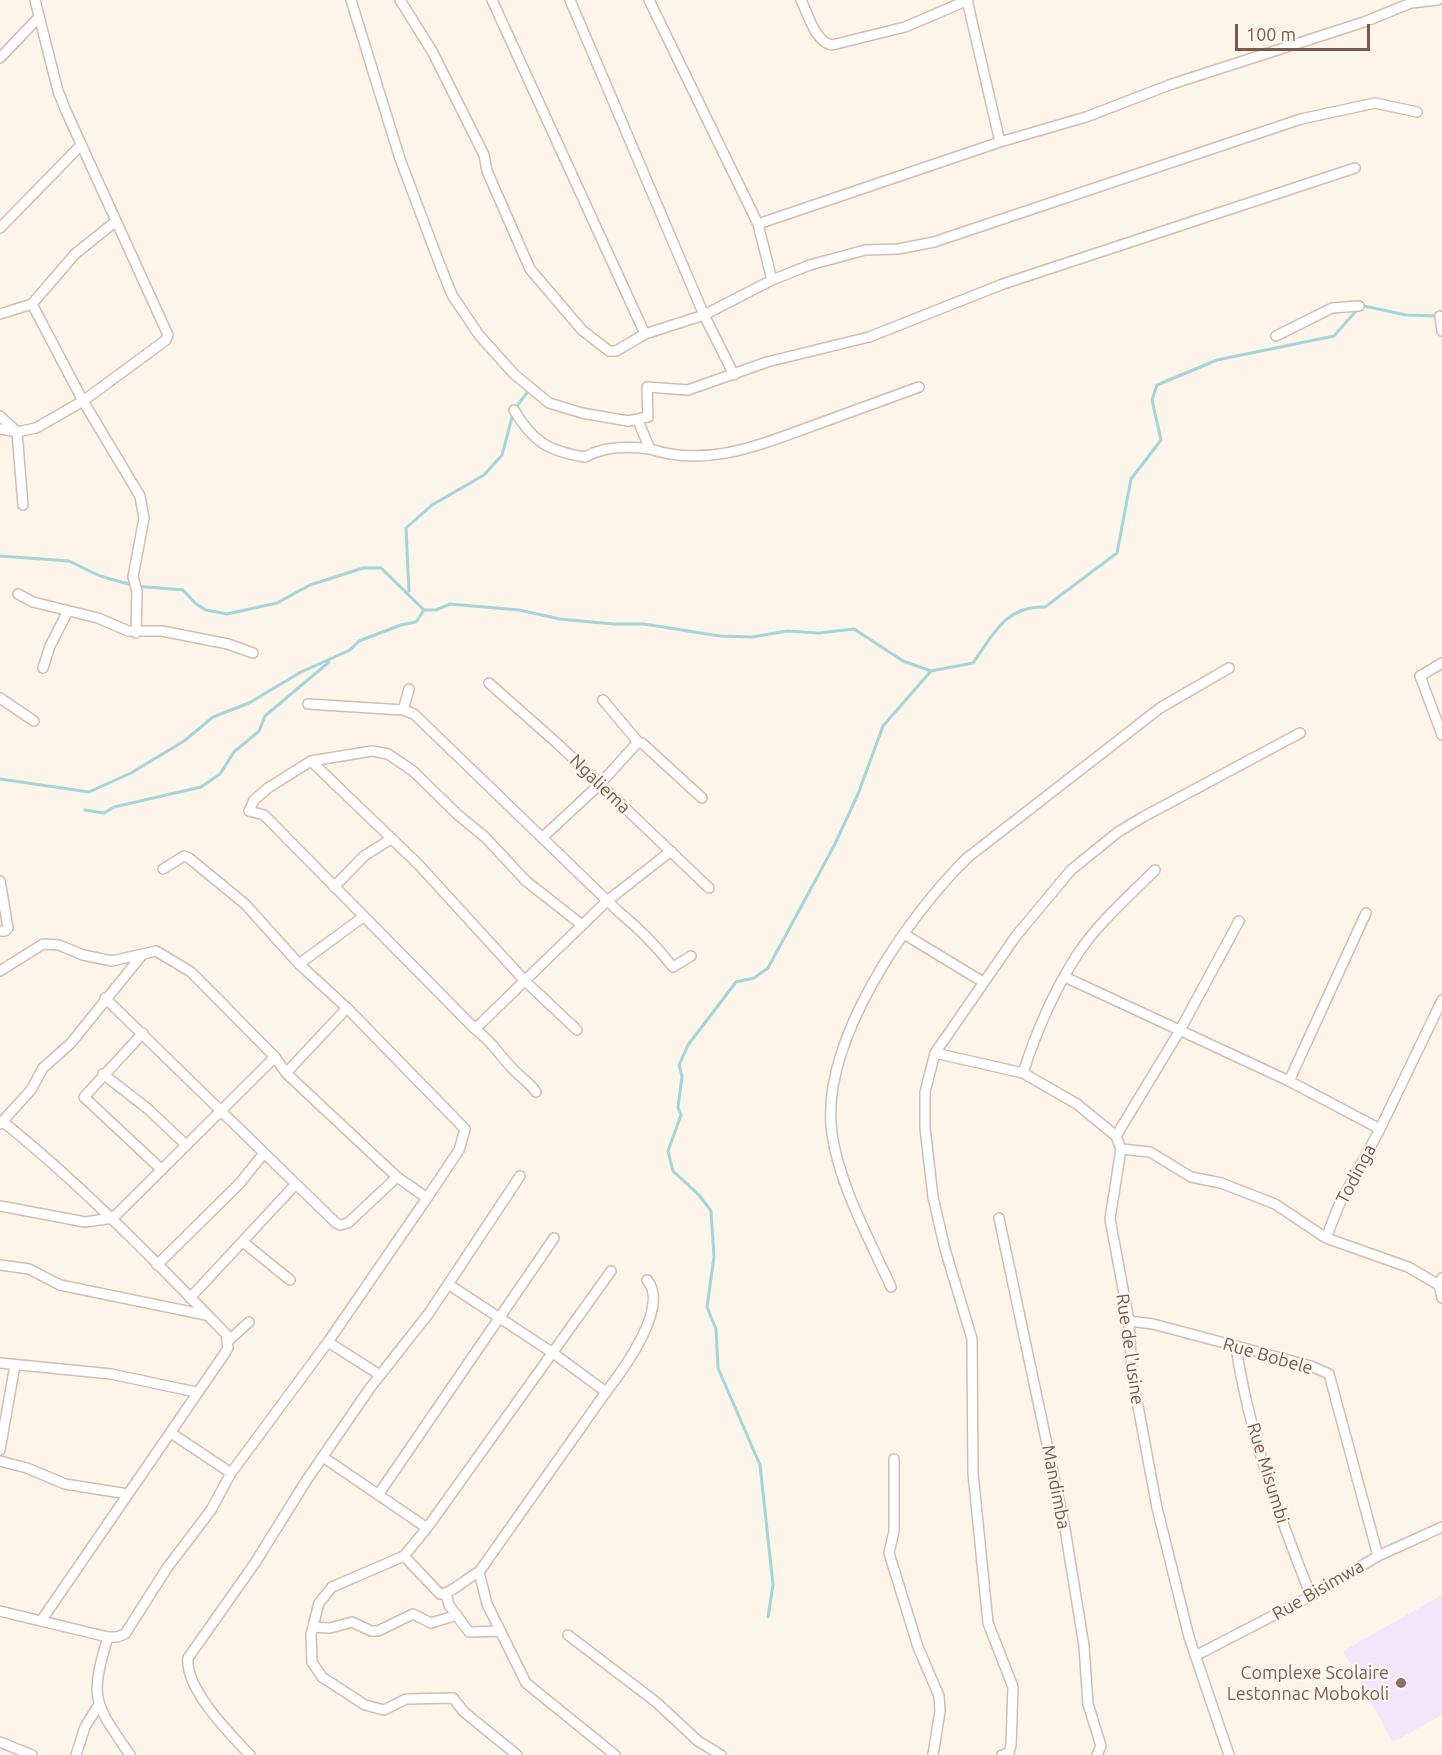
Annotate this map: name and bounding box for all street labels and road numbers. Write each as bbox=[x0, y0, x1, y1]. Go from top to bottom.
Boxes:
street label: Ngaliema bbox=[565, 750, 635, 818]
street label: Todinga bbox=[1331, 1140, 1381, 1208]
street label: Rue de l'usine bbox=[1112, 1292, 1148, 1406]
street label: Rue Bobele bbox=[1221, 1333, 1315, 1379]
street label: Rue Misumbi bbox=[1242, 1420, 1294, 1526]
street label: Mandimba bbox=[1037, 1443, 1075, 1531]
street label: Rue Bisimwa bbox=[1268, 1555, 1368, 1625]

